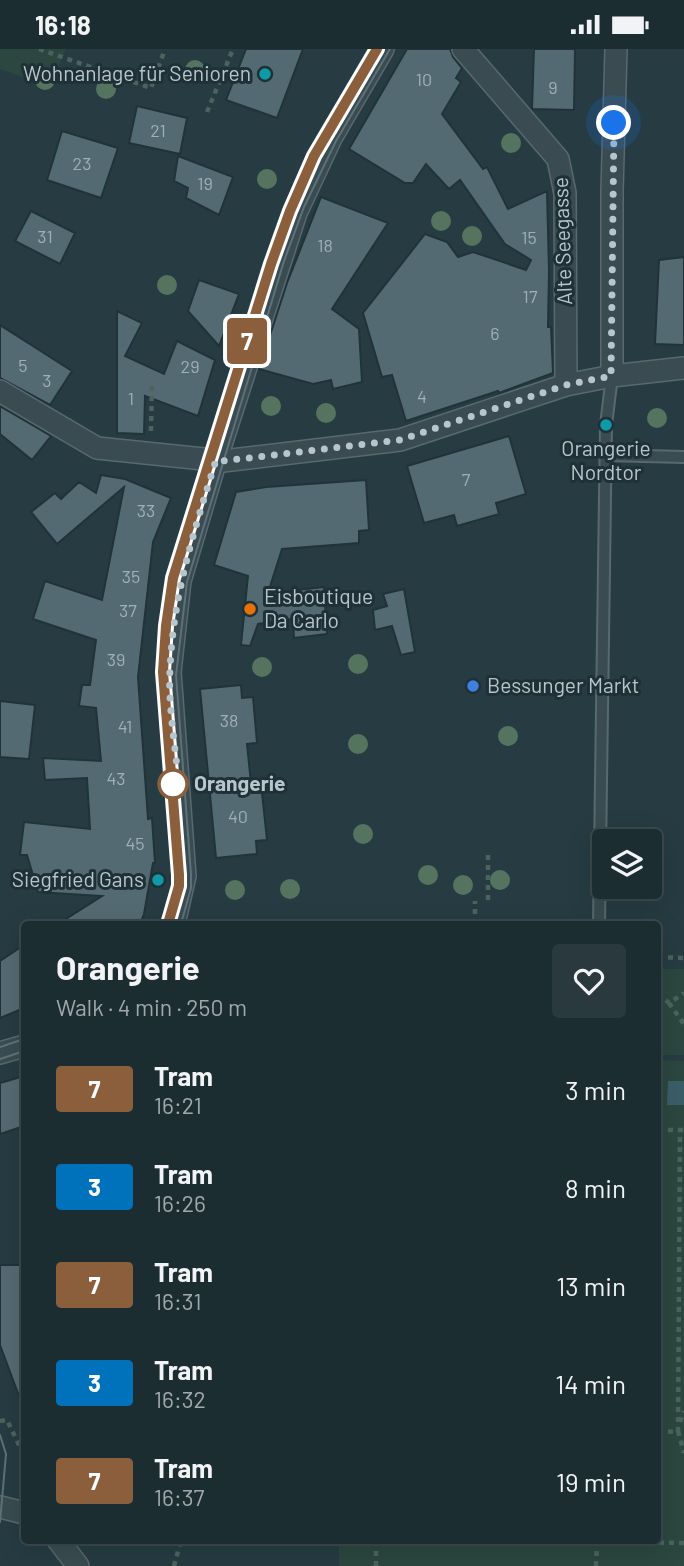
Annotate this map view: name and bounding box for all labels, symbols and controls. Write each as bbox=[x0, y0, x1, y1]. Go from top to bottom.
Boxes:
text: 16:18 bbox=[35, 9, 91, 40]
place label: Wohnanlage für Senioren bbox=[23, 60, 251, 85]
marker: Wohnanlage für Senioren bbox=[257, 66, 273, 82]
house number: 10 bbox=[416, 68, 432, 90]
house number: 9 bbox=[548, 76, 558, 98]
your location bbox=[596, 105, 631, 140]
house number: 21 bbox=[150, 119, 166, 141]
house number: 23 bbox=[73, 152, 91, 174]
house number: 19 bbox=[197, 172, 213, 194]
street label: Alte Seegasse bbox=[547, 177, 576, 305]
house number: 31 bbox=[37, 225, 53, 247]
house number: 15 bbox=[521, 226, 537, 248]
house number: 18 bbox=[317, 234, 333, 256]
house number: 17 bbox=[523, 285, 538, 307]
line badge: 7 bbox=[224, 318, 270, 364]
house number: 6 bbox=[490, 322, 500, 344]
text: 7 bbox=[241, 326, 253, 355]
house number: 5 bbox=[18, 354, 28, 376]
house number: 29 bbox=[180, 355, 200, 377]
house number: 3 bbox=[42, 369, 52, 391]
house number: 4 bbox=[417, 385, 427, 407]
house number: 1 bbox=[128, 387, 134, 409]
marker: Orangerie Nordtor bbox=[598, 417, 614, 433]
place label: Orangerie Nordtor bbox=[561, 435, 651, 484]
house number: 7 bbox=[462, 468, 471, 490]
house number: 33 bbox=[137, 499, 155, 521]
house number: 35 bbox=[122, 565, 140, 587]
place label: Eisboutique Da Carlo bbox=[264, 583, 373, 632]
house number: 37 bbox=[119, 599, 137, 621]
marker: Eisboutique Da Carlo bbox=[242, 601, 258, 617]
house number: 39 bbox=[107, 648, 125, 670]
place label: Bessunger Markt bbox=[487, 672, 639, 697]
marker: Bessunger Markt bbox=[465, 678, 481, 694]
house number: 38 bbox=[220, 709, 238, 731]
house number: 41 bbox=[118, 715, 132, 737]
house number: 43 bbox=[106, 767, 126, 789]
marker: Orangerie bbox=[158, 769, 188, 799]
place label: Orangerie bbox=[194, 770, 286, 795]
house number: 40 bbox=[228, 805, 248, 827]
map controls bbox=[592, 829, 662, 899]
button: layers bbox=[592, 829, 662, 899]
house number: 45 bbox=[125, 832, 145, 854]
place label: Siegfried Gans bbox=[12, 866, 144, 891]
marker: Siegfried Gans bbox=[150, 872, 166, 888]
button: heart bbox=[552, 944, 626, 1018]
text: Orangerie bbox=[56, 947, 200, 987]
text: Walk · 4 min · 250 m bbox=[56, 993, 247, 1021]
text: Tram bbox=[154, 1060, 213, 1091]
text: 7 bbox=[89, 1074, 100, 1103]
text: 3 min bbox=[565, 1074, 626, 1105]
text: 16:21 bbox=[154, 1091, 202, 1119]
text: Tram bbox=[154, 1158, 213, 1189]
text: 3 bbox=[88, 1172, 101, 1201]
text: 8 min bbox=[565, 1172, 626, 1203]
text: 16:26 bbox=[154, 1189, 206, 1217]
text: Tram bbox=[154, 1256, 213, 1287]
text: 7 bbox=[89, 1270, 100, 1299]
text: 13 min bbox=[556, 1270, 626, 1301]
text: 16:31 bbox=[154, 1287, 201, 1315]
text: Tram bbox=[154, 1354, 213, 1385]
text: 3 bbox=[88, 1368, 101, 1397]
text: 14 min bbox=[555, 1368, 626, 1399]
text: 16:32 bbox=[154, 1385, 206, 1413]
text: Tram bbox=[154, 1452, 213, 1483]
text: 7 bbox=[89, 1466, 100, 1495]
text: 19 min bbox=[556, 1466, 626, 1497]
text: 16:37 bbox=[154, 1483, 204, 1511]

